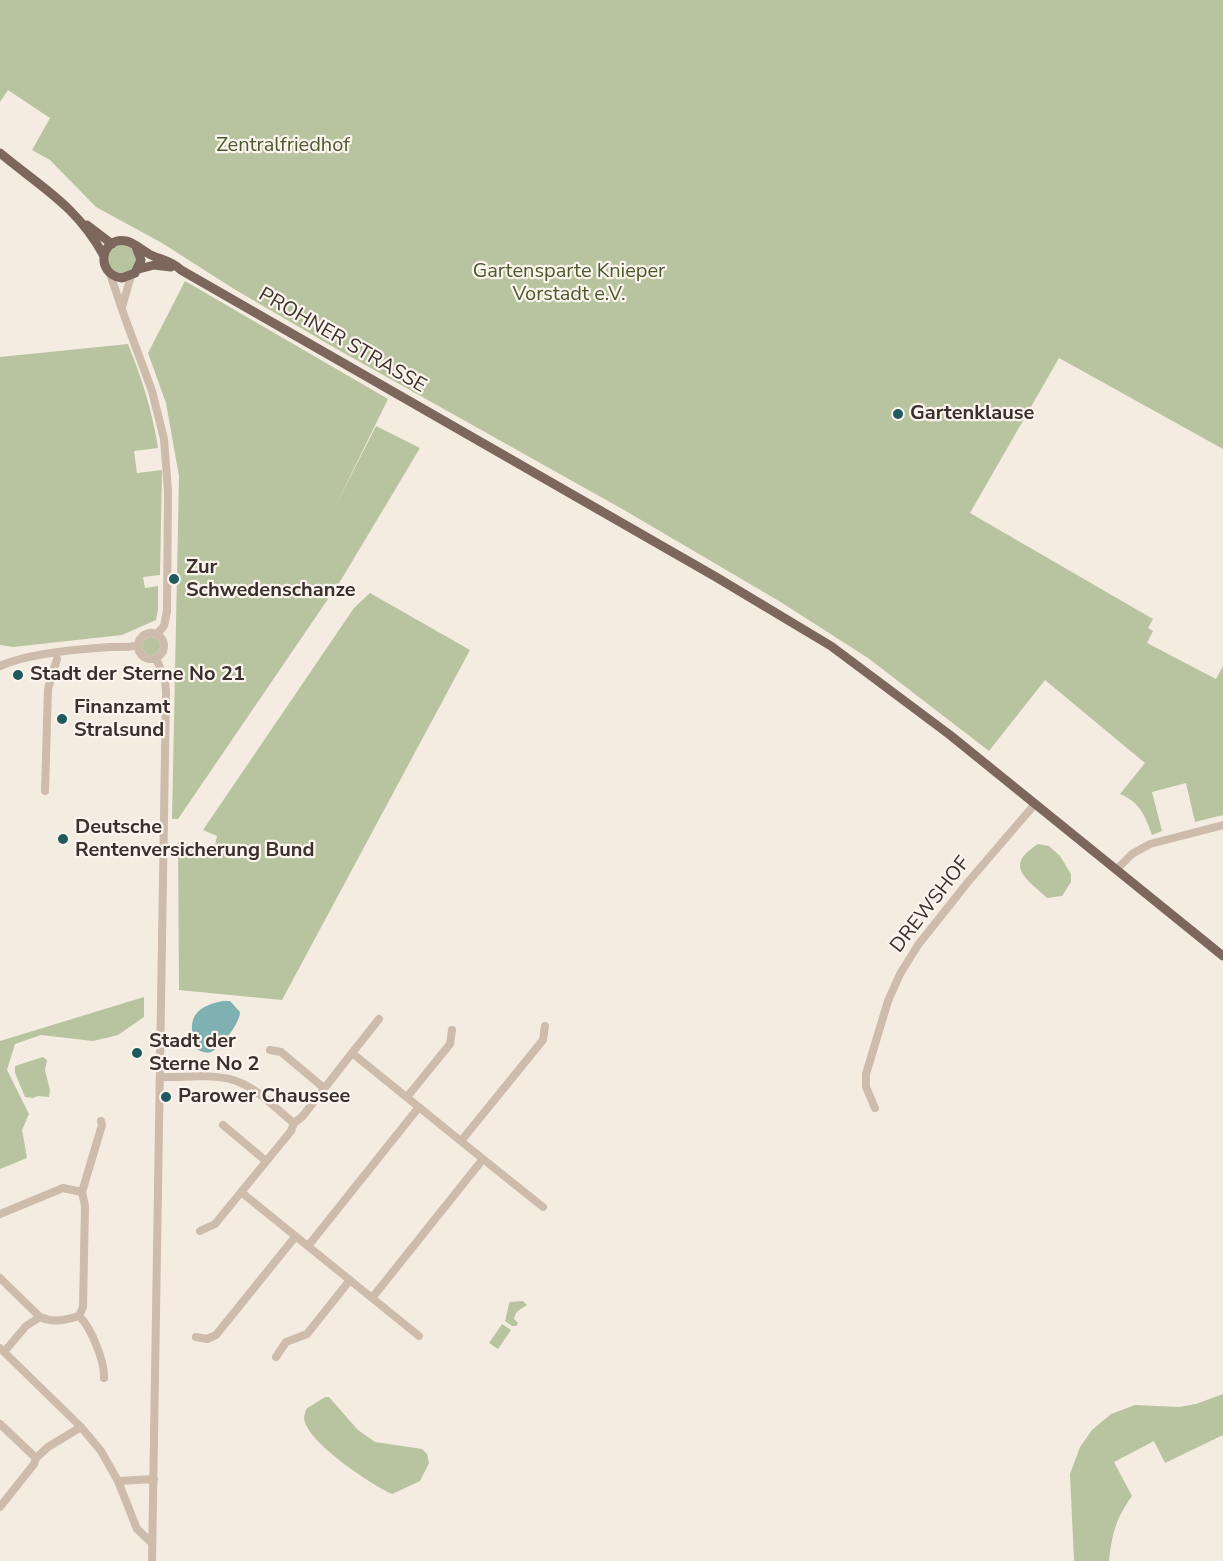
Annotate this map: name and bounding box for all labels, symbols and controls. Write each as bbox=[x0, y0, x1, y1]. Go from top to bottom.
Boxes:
park label: Zentralfriedhof bbox=[216, 134, 350, 158]
park label: Gartensparte Knieper Vorstadt e.V. bbox=[473, 260, 665, 307]
street label: PROHNER STRASSE bbox=[254, 283, 430, 399]
place label: Gartenklause bbox=[910, 402, 1034, 426]
marker: Gartenklause bbox=[891, 407, 905, 421]
place label: Zur Schwedenschanze bbox=[186, 556, 356, 603]
marker: Zur Schwedenschanze bbox=[167, 572, 181, 586]
place label: Stadt der Sterne No 21 bbox=[30, 663, 245, 687]
marker: Stadt der Sterne No 21 bbox=[11, 668, 25, 682]
place label: Finanzamt Stralsund bbox=[74, 696, 170, 743]
marker: Finanzamt Stralsund bbox=[55, 712, 69, 726]
place label: Deutsche Rentenversicherung Bund bbox=[75, 816, 314, 863]
marker: Deutsche Rentenversicherung Bund bbox=[56, 832, 70, 846]
street label: DREWSHOF bbox=[886, 852, 976, 958]
place label: Stadt der Sterne No 2 bbox=[149, 1030, 260, 1077]
marker: Stadt der Sterne No 2 bbox=[130, 1046, 144, 1060]
place label: Parower Chaussee bbox=[178, 1085, 350, 1109]
marker: Parower Chaussee bbox=[159, 1090, 173, 1104]

